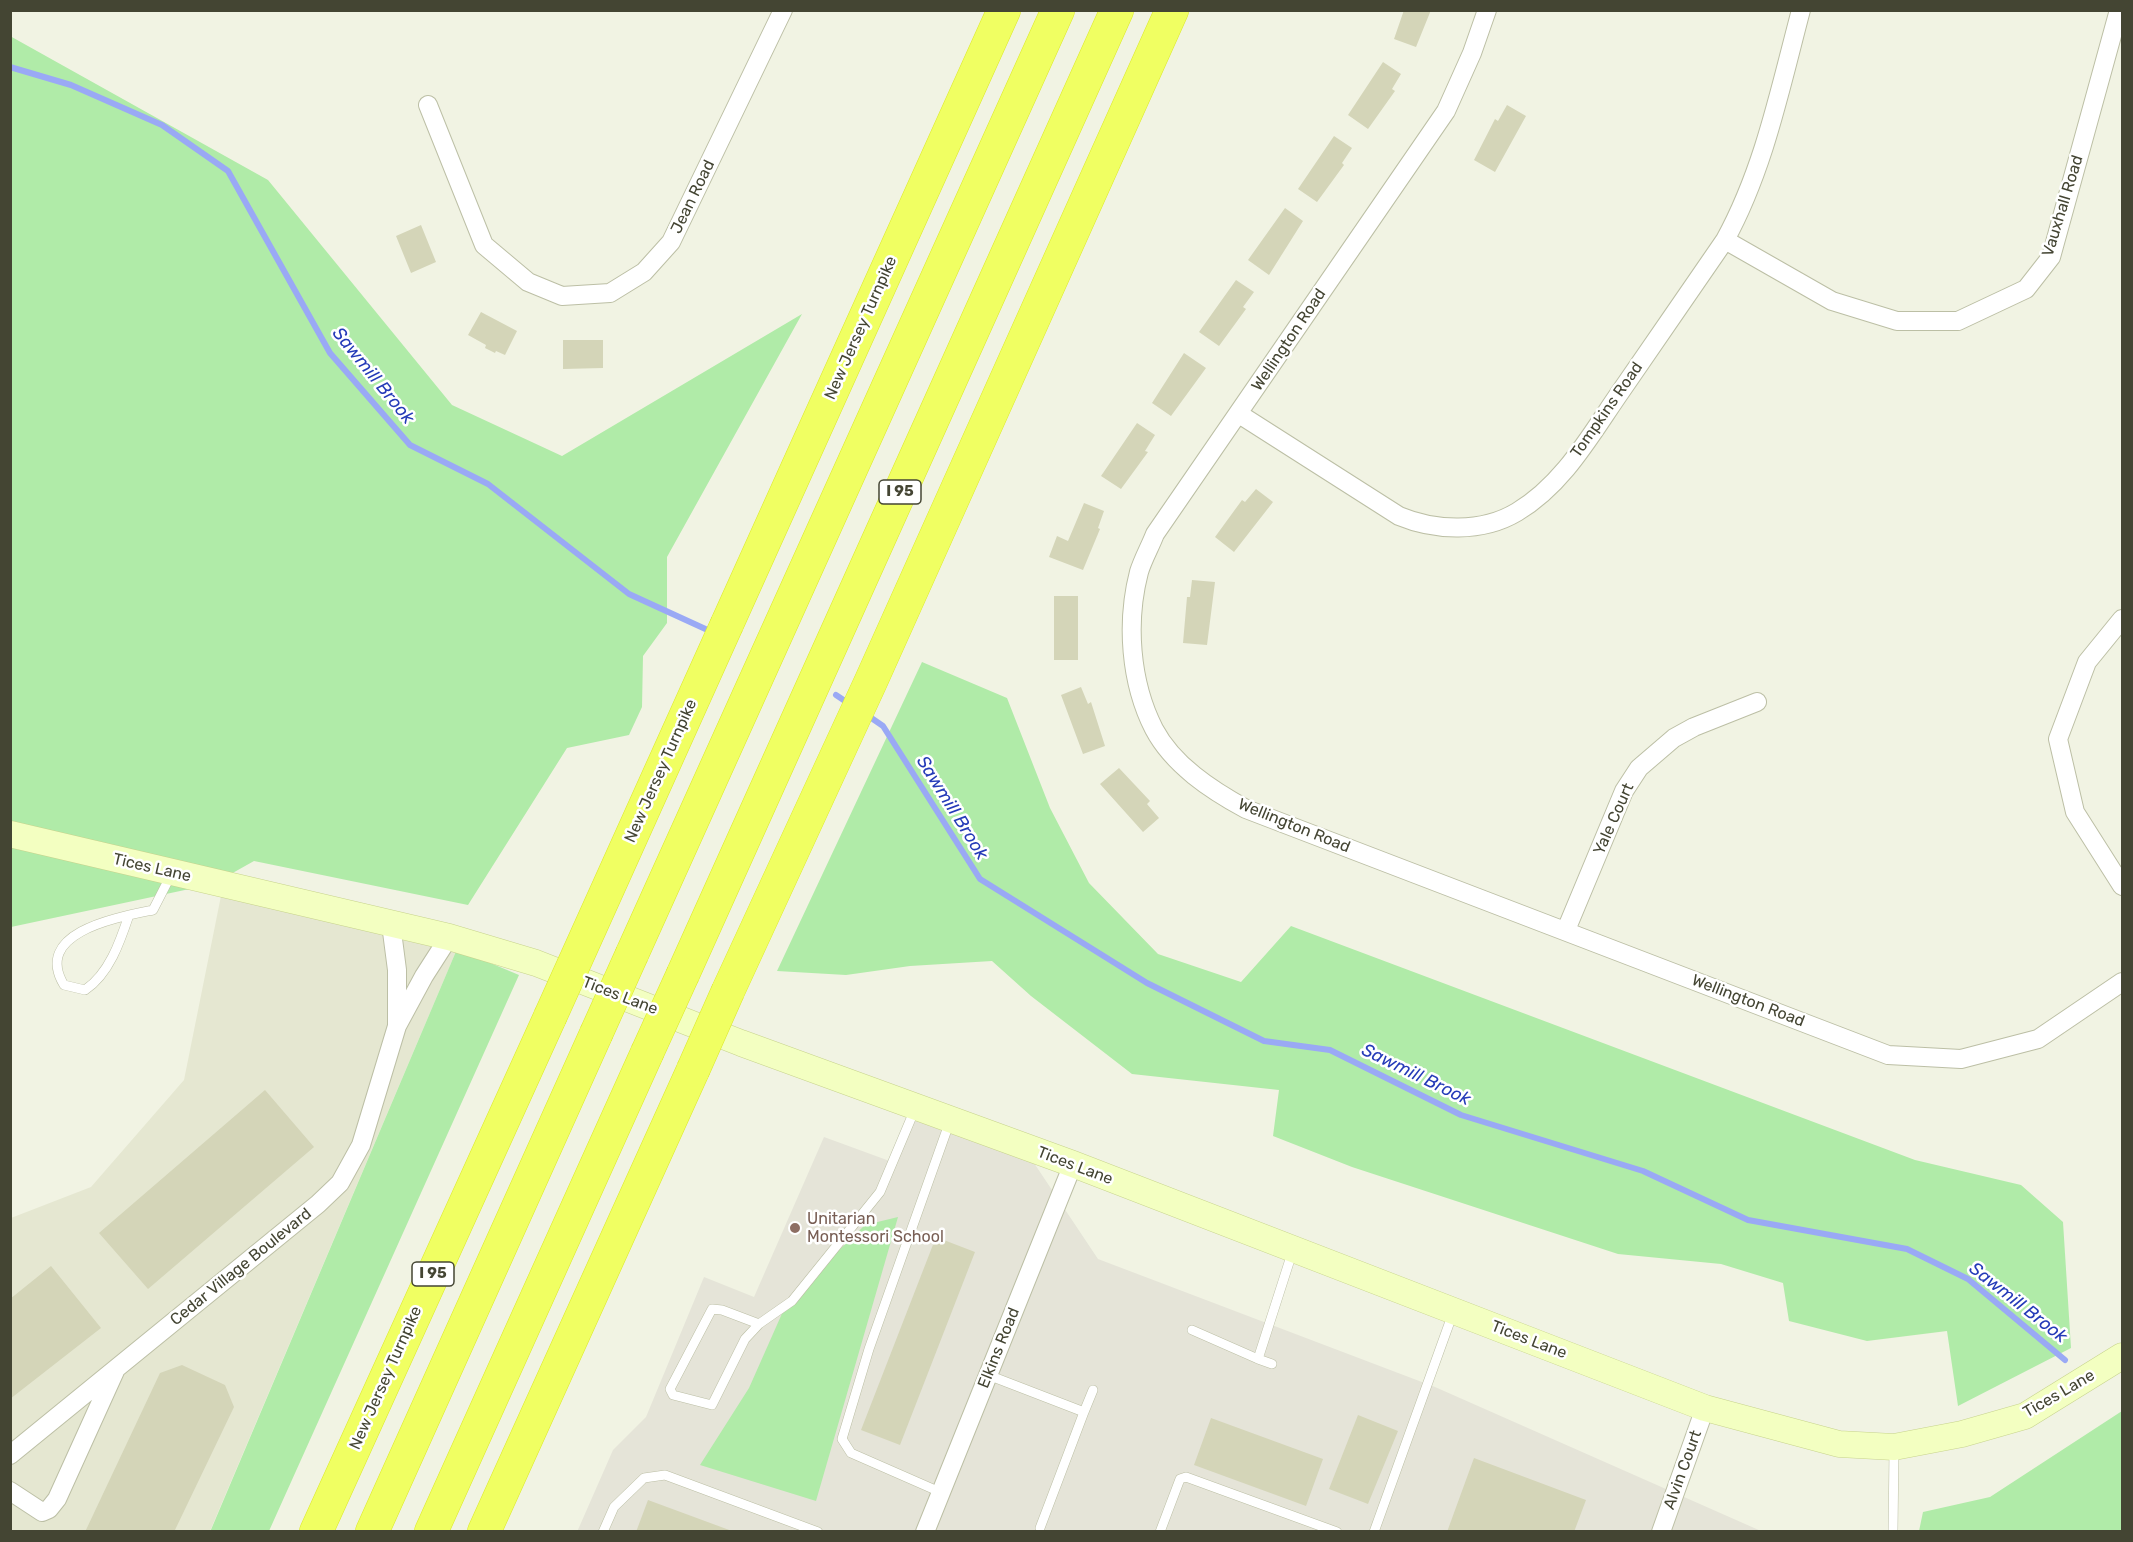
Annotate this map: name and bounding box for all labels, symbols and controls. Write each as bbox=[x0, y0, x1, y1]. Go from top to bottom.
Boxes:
street label: Vauxhall Road bbox=[2038, 153, 2088, 259]
street label: Jean Road bbox=[667, 157, 719, 237]
street label: New Jersey Turnpike bbox=[821, 253, 901, 403]
street label: Wellington Road bbox=[1248, 285, 1330, 395]
water label: Sawmill Brook bbox=[327, 323, 419, 429]
street label: Tompkins Road bbox=[1567, 358, 1647, 462]
road number: I 95 bbox=[879, 480, 921, 504]
street label: New Jersey Turnpike bbox=[621, 696, 701, 846]
water label: Sawmill Brook bbox=[911, 752, 993, 864]
street label: Yale Court bbox=[1590, 780, 1638, 858]
street label: Wellington Road bbox=[1235, 795, 1353, 857]
street label: Tices Lane bbox=[111, 850, 193, 886]
street label: Wellington Road bbox=[1689, 971, 1807, 1031]
street label: Tices Lane bbox=[579, 973, 661, 1019]
water label: Sawmill Brook bbox=[1358, 1039, 1474, 1111]
street label: Tices Lane bbox=[1034, 1143, 1116, 1189]
street label: Cedar Village Boulevard bbox=[167, 1204, 315, 1330]
place label: Unitarian Montessori School bbox=[807, 1209, 944, 1247]
marker: Unitarian Montessori School bbox=[788, 1221, 802, 1235]
water label: Sawmill Brook bbox=[1965, 1258, 2071, 1348]
road number: I 95 bbox=[412, 1262, 454, 1286]
street label: New Jersey Turnpike bbox=[346, 1303, 426, 1453]
street label: Elkins Road bbox=[974, 1305, 1024, 1391]
street label: Tices Lane bbox=[1488, 1317, 1570, 1363]
street label: Tices Lane bbox=[2020, 1366, 2098, 1422]
street label: Alvin Court bbox=[1660, 1428, 1706, 1512]

